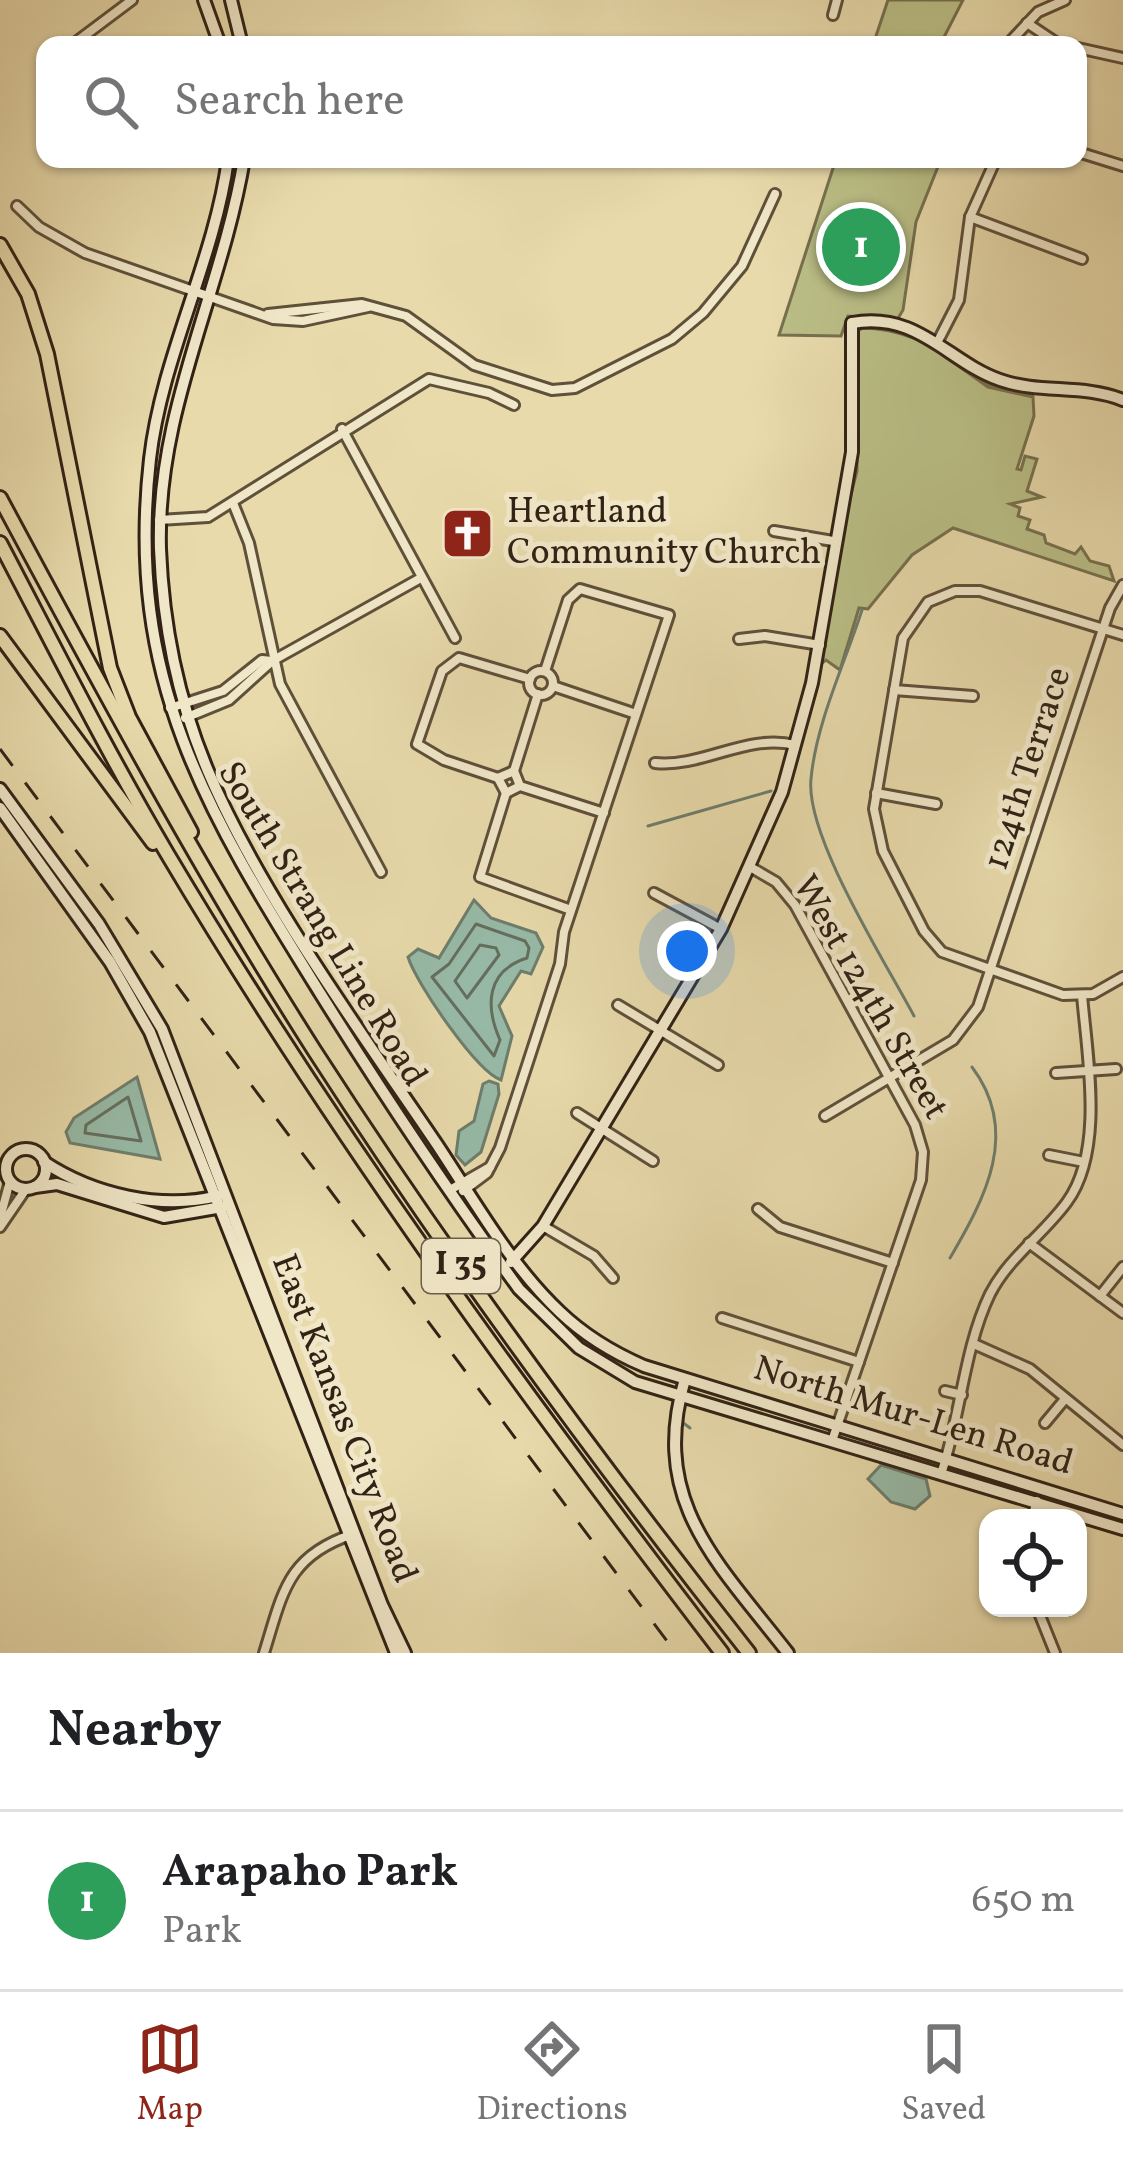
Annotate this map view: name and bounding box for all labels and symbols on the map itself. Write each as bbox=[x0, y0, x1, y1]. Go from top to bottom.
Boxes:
pin: 1 bbox=[822, 202, 900, 292]
place label: Heartland Community Church bbox=[507, 488, 821, 579]
church icon: Heartland Community Church bbox=[440, 506, 496, 562]
street label: 124th Terrace bbox=[973, 661, 1085, 877]
street label: South Strang Line Road bbox=[204, 753, 438, 1097]
street label: West 124th Street bbox=[779, 866, 959, 1130]
your location bbox=[657, 921, 717, 981]
road number: I 35 bbox=[422, 1239, 500, 1293]
street label: East Kansas City Road bbox=[257, 1247, 429, 1591]
street label: North Mur-Len Road bbox=[747, 1345, 1079, 1489]

